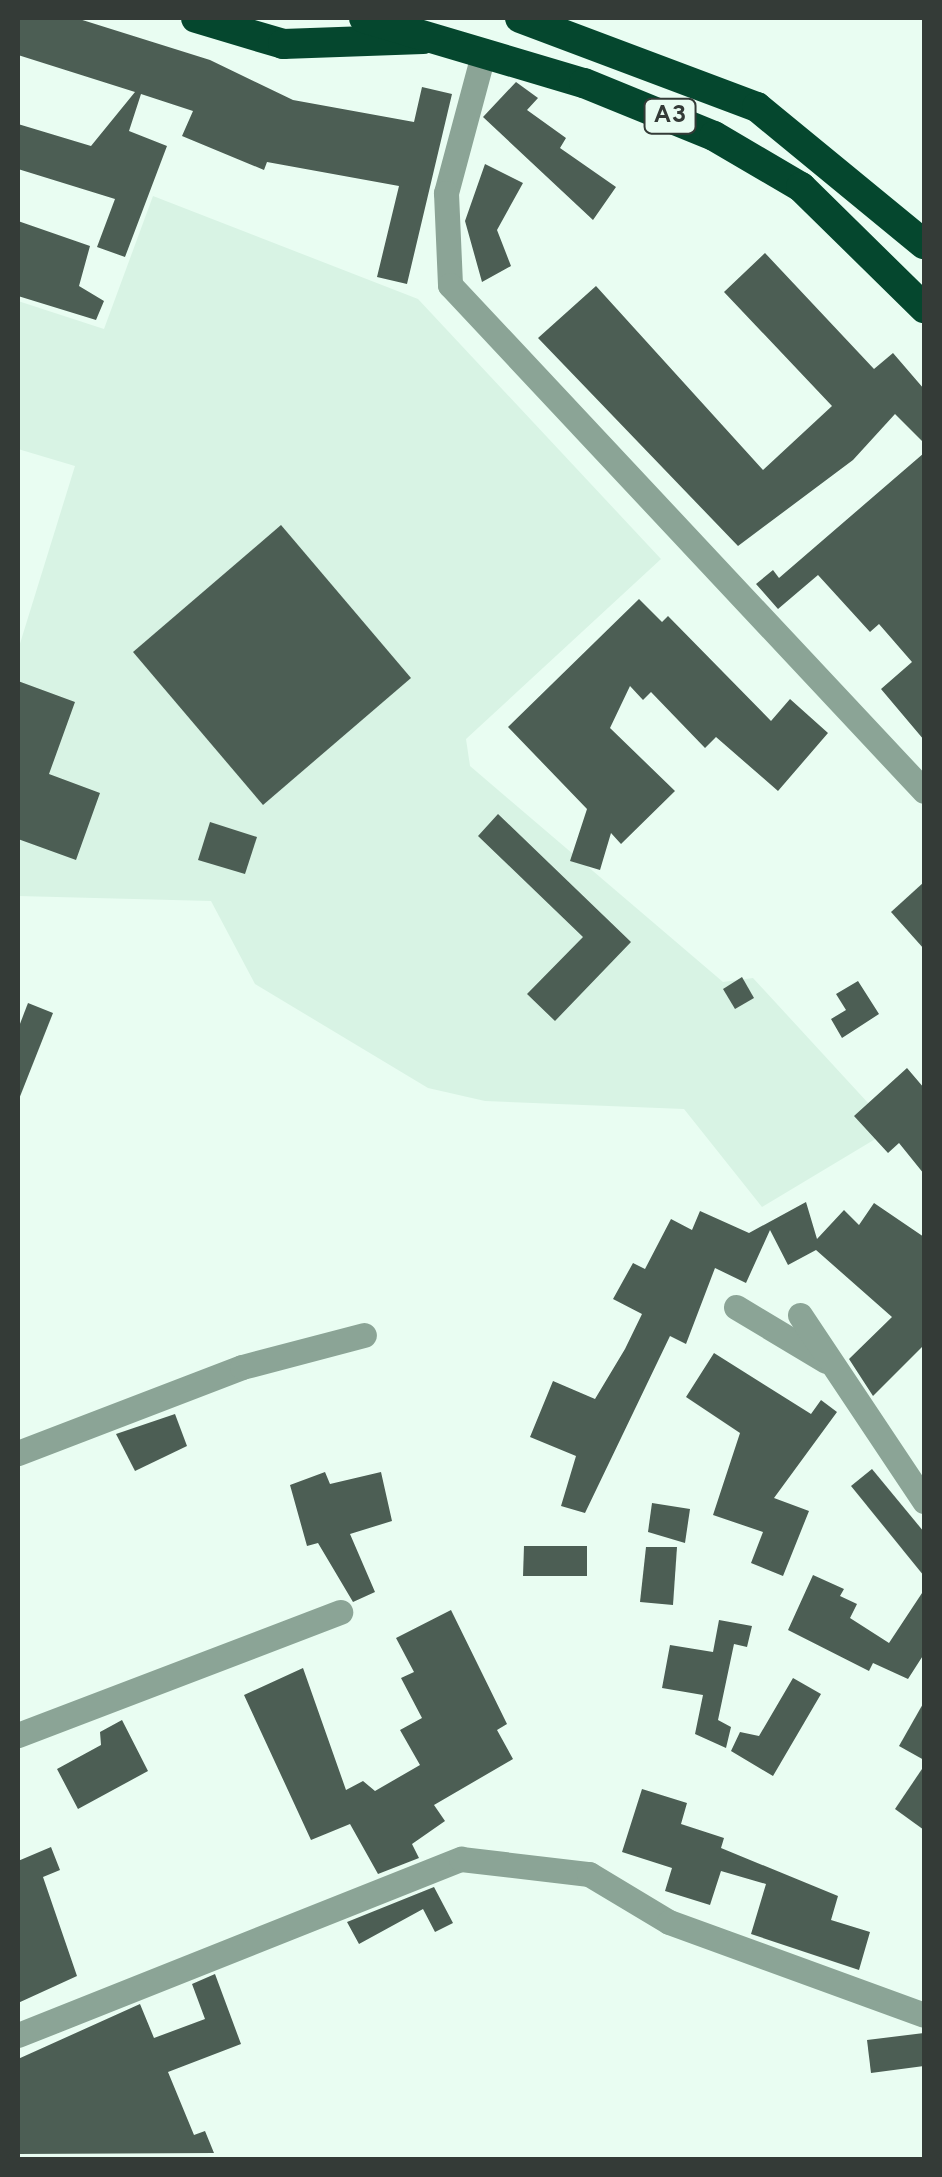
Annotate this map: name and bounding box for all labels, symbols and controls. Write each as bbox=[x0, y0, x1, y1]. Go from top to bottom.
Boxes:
road number: A3 bbox=[642, 96, 698, 136]

